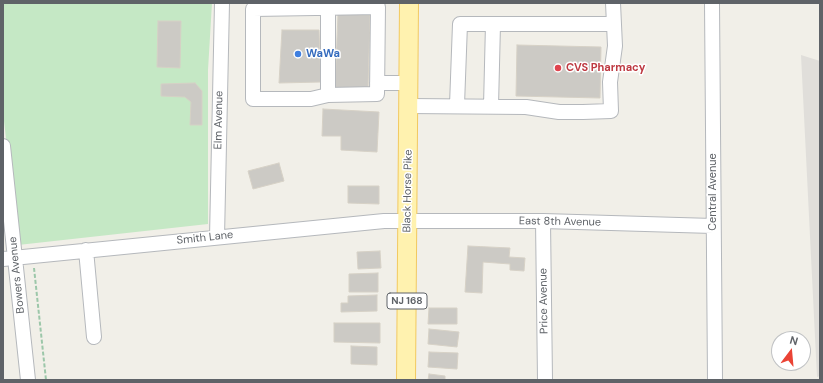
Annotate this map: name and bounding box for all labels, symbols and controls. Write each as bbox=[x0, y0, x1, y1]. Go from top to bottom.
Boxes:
place label: WaWa bbox=[306, 47, 340, 61]
marker: WaWa bbox=[293, 49, 303, 59]
place label: CVS Pharmacy bbox=[566, 61, 645, 75]
marker: CVS Pharmacy bbox=[553, 63, 563, 73]
street label: Elm Avenue bbox=[212, 91, 226, 149]
street label: Black Horse Pike bbox=[401, 149, 415, 233]
street label: Central Avenue bbox=[706, 153, 720, 231]
street label: East 8th Avenue bbox=[519, 215, 601, 229]
street label: Smith Lane bbox=[176, 228, 234, 248]
street label: Bowers Avenue bbox=[6, 236, 28, 314]
street label: Price Avenue bbox=[537, 268, 551, 334]
road number: NJ 168 bbox=[387, 293, 427, 309]
north arrow bbox=[771, 331, 811, 371]
text: N bbox=[788, 333, 800, 348]

